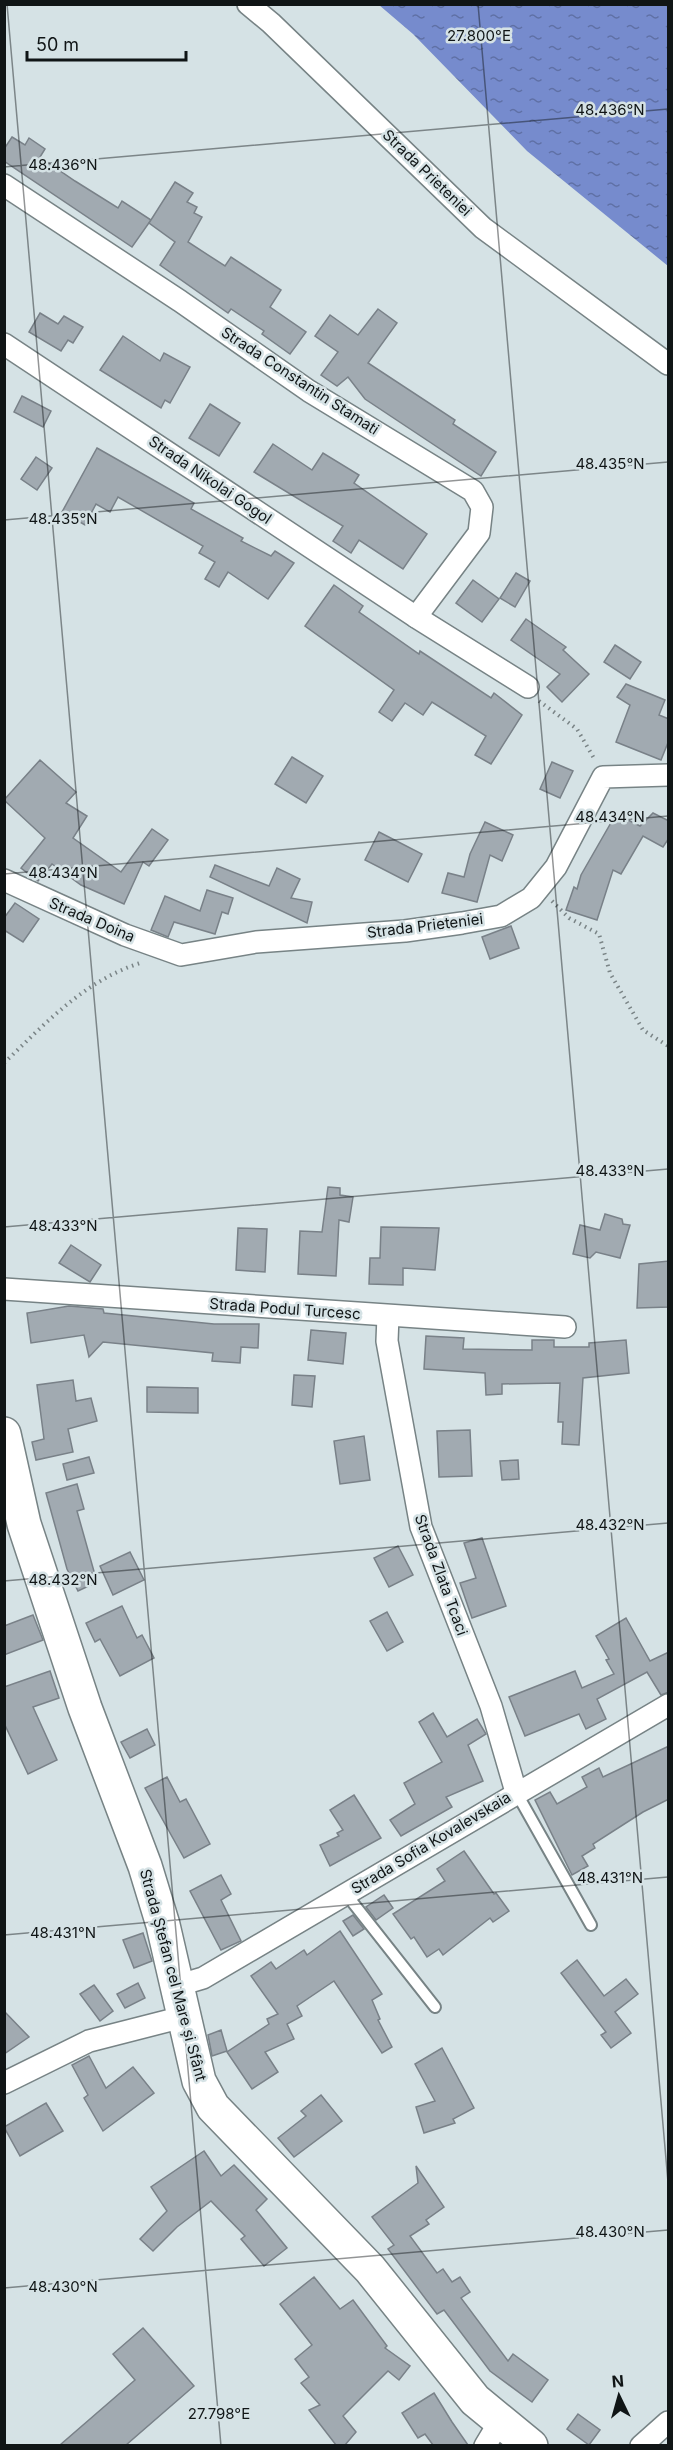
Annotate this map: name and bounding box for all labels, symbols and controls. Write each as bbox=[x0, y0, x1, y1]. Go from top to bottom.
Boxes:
scale bar bbox=[27, 24, 186, 62]
text: 27.800°E bbox=[447, 26, 511, 45]
text: 50 m bbox=[36, 34, 79, 55]
text: 48.436°N bbox=[575, 100, 645, 119]
street label: Strada Prieteniei bbox=[379, 125, 476, 220]
text: 48.436°N bbox=[28, 155, 98, 174]
street label: Strada Constantin Stamati bbox=[218, 322, 383, 439]
street label: Strada Nikolai Gogol bbox=[145, 431, 275, 528]
text: 48.435°N bbox=[575, 454, 645, 473]
text: 48.435°N bbox=[28, 509, 98, 528]
text: 48.434°N bbox=[575, 807, 645, 826]
text: 48.434°N bbox=[28, 863, 98, 882]
street label: Strada Doina bbox=[47, 893, 138, 946]
street label: Strada Prieteniei bbox=[366, 909, 484, 942]
text: 48.433°N bbox=[575, 1161, 645, 1180]
text: 48.433°N bbox=[28, 1216, 98, 1235]
street label: Strada Podul Turcesc bbox=[209, 1294, 361, 1323]
street label: Strada Zlata Tcaci bbox=[411, 1512, 472, 1638]
text: 48.432°N bbox=[575, 1515, 645, 1534]
text: 48.432°N bbox=[28, 1570, 98, 1589]
street label: Strada Sofia Kovalevskaia bbox=[347, 1787, 514, 1898]
street label: Strada Ștefan cel Mare și Sfânt bbox=[136, 1867, 211, 2083]
text: 48.431°N bbox=[577, 1868, 643, 1887]
text: 48.431°N bbox=[30, 1923, 96, 1942]
text: 48.430°N bbox=[575, 2222, 645, 2241]
text: 48.430°N bbox=[28, 2277, 98, 2296]
north arrow bbox=[589, 2366, 649, 2426]
text: N bbox=[611, 2371, 625, 2392]
text: 27.798°E bbox=[188, 2404, 250, 2423]

